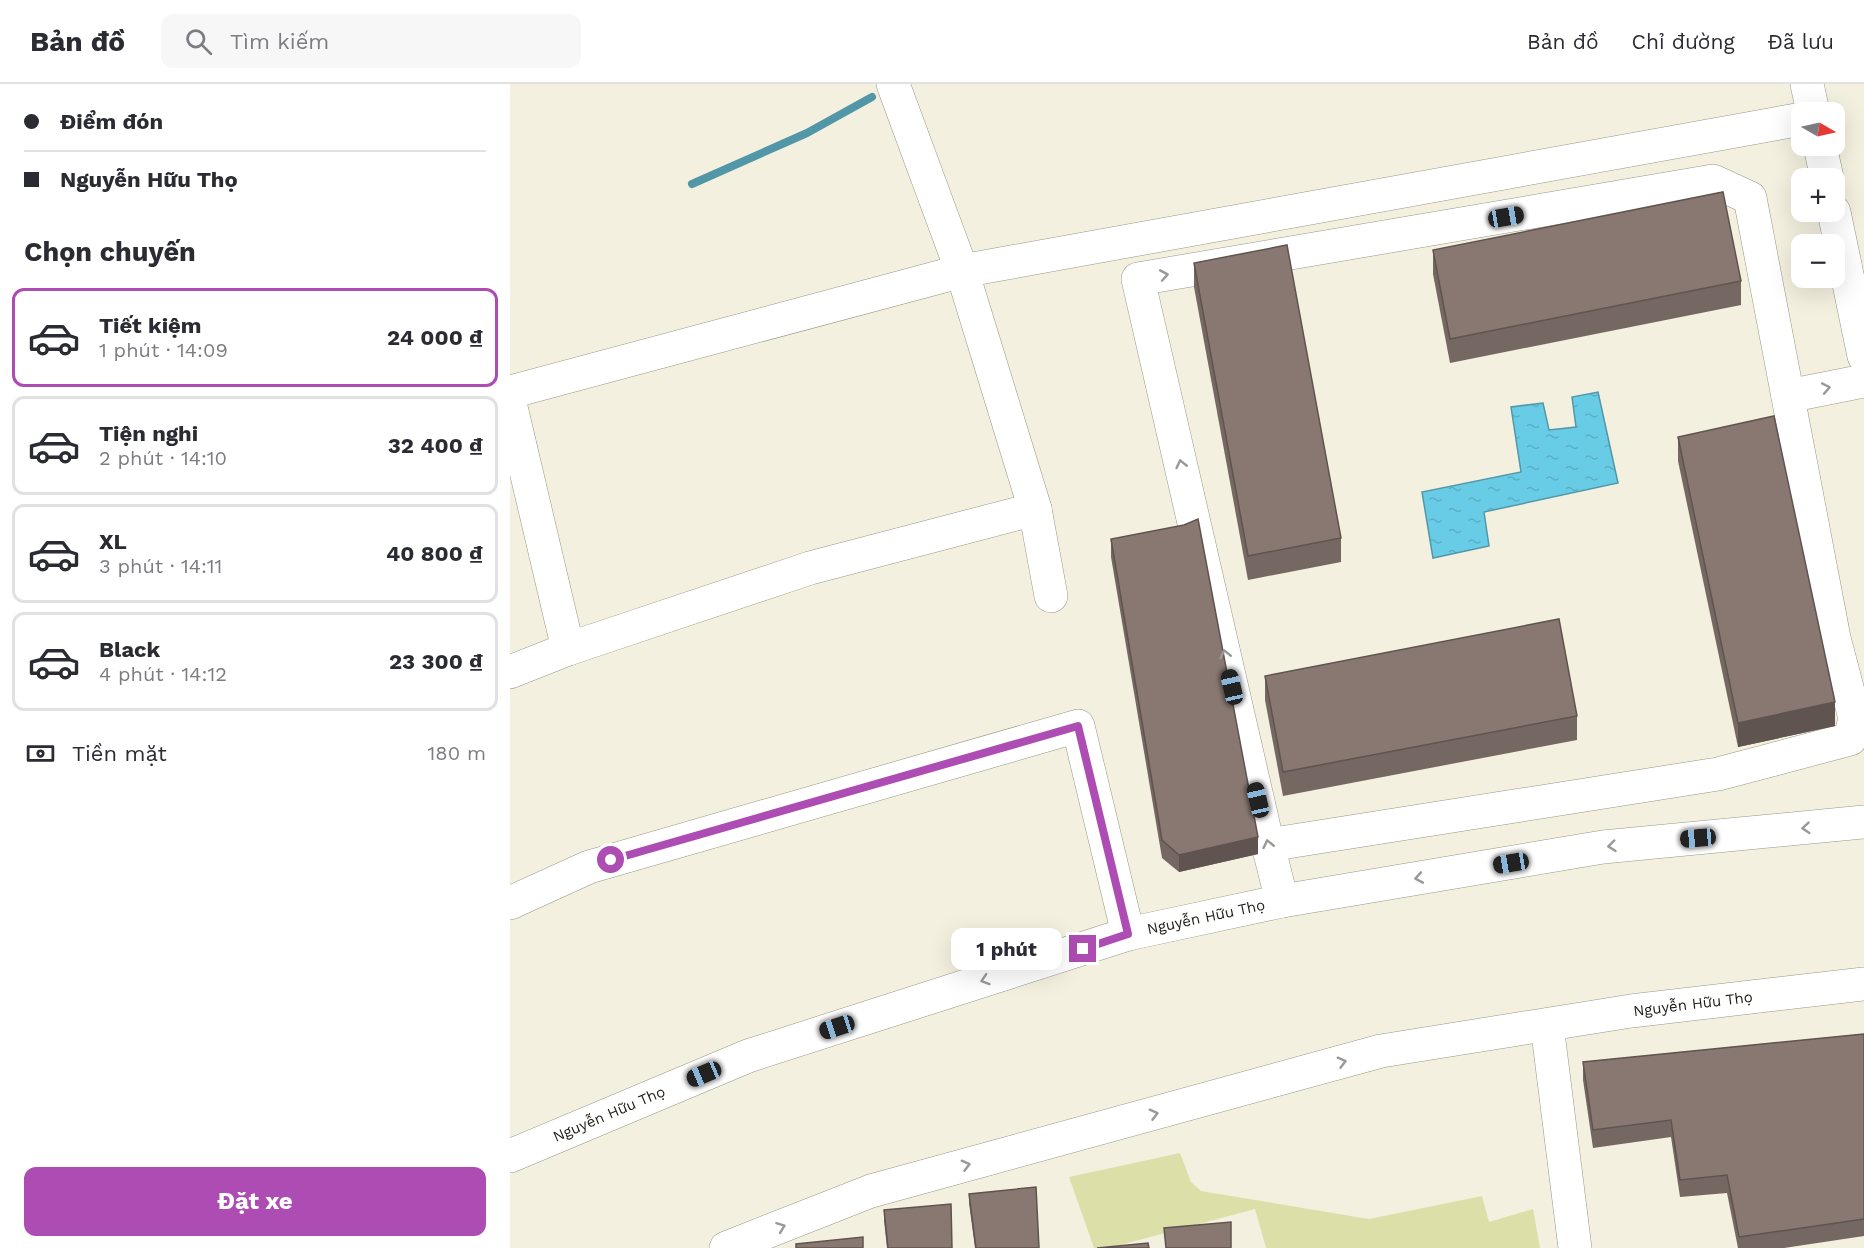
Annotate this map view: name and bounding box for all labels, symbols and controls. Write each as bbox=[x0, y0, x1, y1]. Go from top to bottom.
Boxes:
search box bbox=[161, 14, 581, 68]
text: Bản đồ bbox=[30, 25, 125, 58]
icon: search bbox=[182, 25, 215, 58]
text: Tìm kiếm bbox=[230, 29, 329, 54]
text: Bản đồ bbox=[1527, 29, 1599, 54]
text: Chỉ đường bbox=[1632, 29, 1735, 54]
text: Đã lưu bbox=[1768, 29, 1834, 54]
north arrow bbox=[1791, 102, 1845, 156]
map controls bbox=[1791, 102, 1845, 288]
text: Điểm đón bbox=[60, 109, 163, 134]
text: Nguyễn Hữu Thọ bbox=[60, 167, 238, 192]
button: + bbox=[1791, 168, 1845, 222]
car bbox=[1487, 205, 1525, 229]
button: − bbox=[1791, 234, 1845, 288]
text: Chọn chuyến bbox=[24, 236, 196, 268]
one-way arrow bbox=[1159, 269, 1169, 282]
icon: car bbox=[27, 311, 81, 365]
text: Tiết kiệm bbox=[99, 313, 202, 338]
text: 24 000 ₫ bbox=[387, 325, 483, 350]
text: 1 phút · 14:09 bbox=[99, 338, 228, 362]
one-way arrow bbox=[1821, 383, 1831, 396]
icon: car bbox=[27, 419, 81, 473]
text: Tiện nghi bbox=[99, 421, 198, 446]
text: 32 400 ₫ bbox=[388, 433, 483, 458]
text: 2 phút · 14:10 bbox=[99, 446, 227, 470]
one-way arrow bbox=[1175, 460, 1188, 470]
icon: car bbox=[27, 527, 81, 581]
text: XL bbox=[99, 529, 127, 554]
text: 40 800 ₫ bbox=[386, 541, 483, 566]
text: 3 phút · 14:11 bbox=[99, 554, 222, 578]
icon: car bbox=[27, 635, 81, 689]
text: Black bbox=[99, 637, 160, 662]
text: 23 300 ₫ bbox=[389, 649, 483, 674]
one-way arrow bbox=[1219, 650, 1232, 660]
text: 4 phút · 14:12 bbox=[99, 662, 227, 686]
car bbox=[1219, 667, 1245, 707]
icon: cash bbox=[24, 737, 57, 770]
text: Tiền mặt bbox=[72, 741, 167, 766]
text: 180 m bbox=[428, 741, 486, 765]
car bbox=[1245, 780, 1271, 820]
one-way arrow bbox=[1801, 821, 1810, 834]
car bbox=[1679, 827, 1717, 849]
one-way arrow bbox=[1607, 839, 1616, 852]
one-way arrow bbox=[1263, 840, 1276, 850]
route start bbox=[597, 846, 624, 873]
car bbox=[1492, 851, 1530, 875]
one-way arrow bbox=[1415, 871, 1425, 884]
street label: Nguyễn Hữu Thọ bbox=[1145, 895, 1267, 938]
callout: 1 phút bbox=[951, 928, 1062, 970]
route end bbox=[1069, 935, 1096, 962]
text: 1 phút bbox=[976, 937, 1037, 961]
one-way arrow bbox=[980, 973, 991, 985]
street label: Nguyễn Hữu Thọ bbox=[1632, 987, 1754, 1020]
car bbox=[817, 1013, 857, 1041]
one-way arrow bbox=[1336, 1057, 1347, 1069]
car bbox=[684, 1059, 724, 1089]
street label: Nguyễn Hữu Thọ bbox=[550, 1081, 668, 1146]
one-way arrow bbox=[1148, 1109, 1159, 1121]
one-way arrow bbox=[960, 1160, 970, 1173]
button: Đặt xe bbox=[24, 1167, 486, 1236]
one-way arrow bbox=[774, 1222, 785, 1234]

